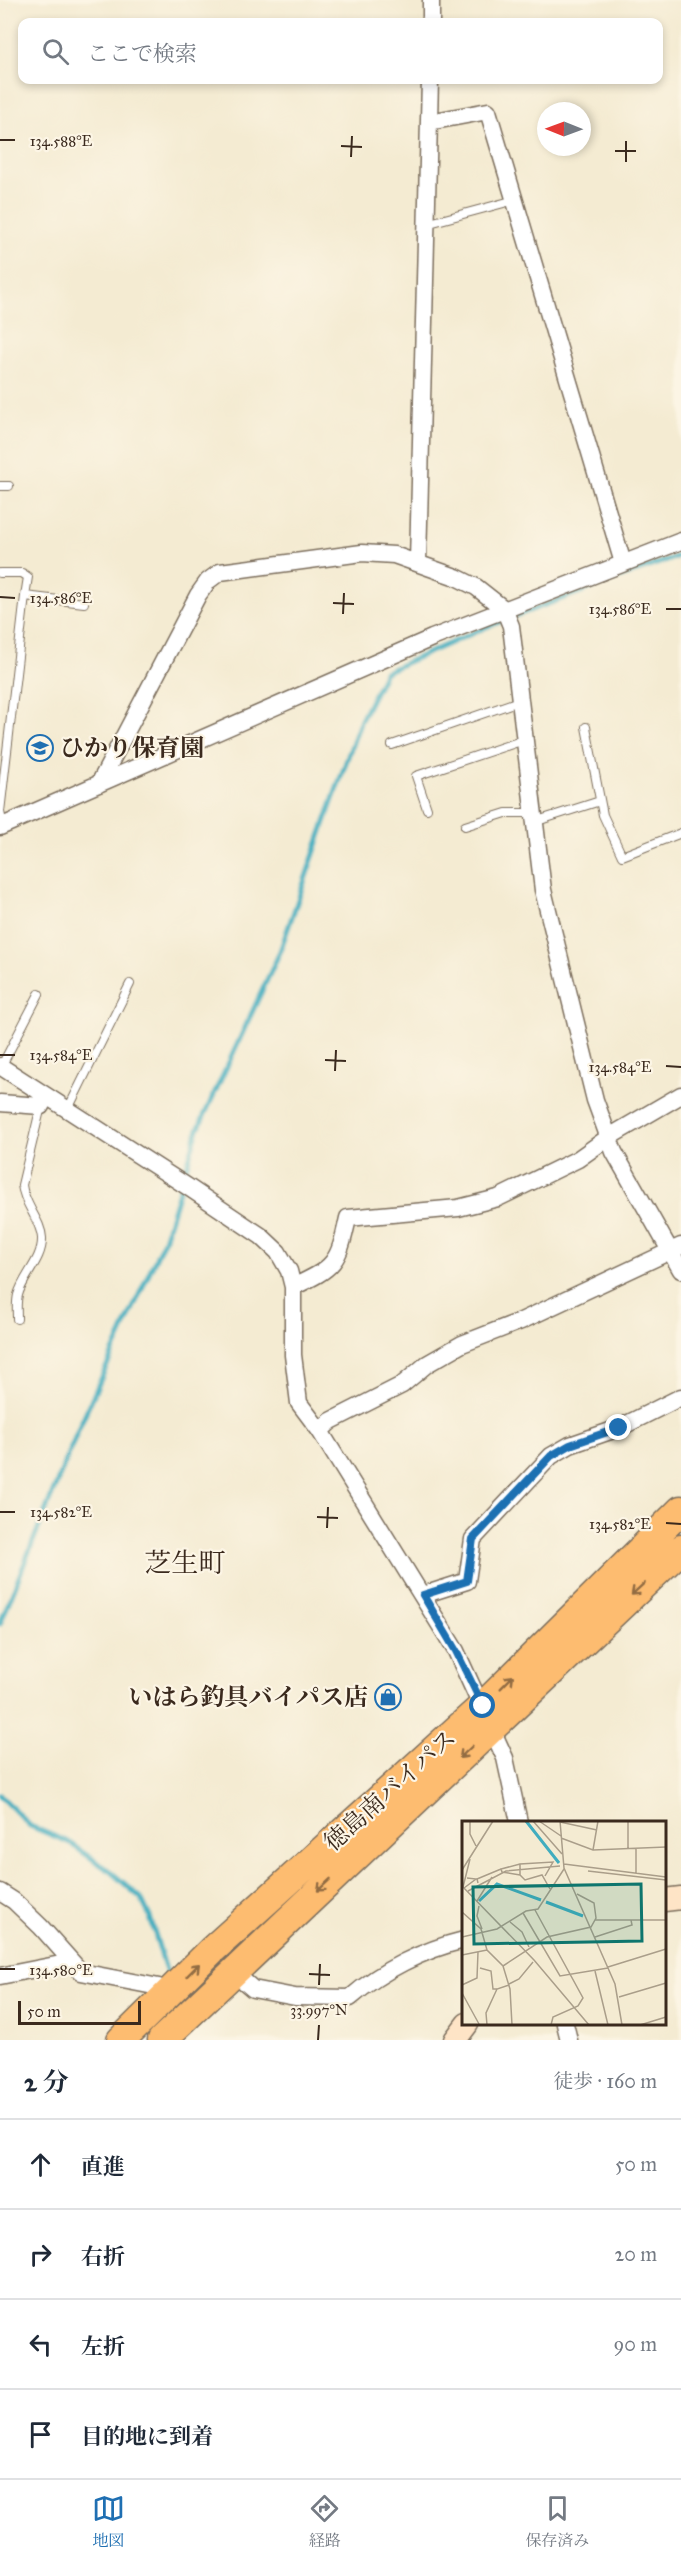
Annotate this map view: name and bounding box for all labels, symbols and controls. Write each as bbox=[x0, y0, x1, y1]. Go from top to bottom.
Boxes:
search box bbox=[18, 18, 663, 84]
icon: search bbox=[39, 35, 72, 68]
text: ここで検索 bbox=[87, 40, 197, 67]
north arrow bbox=[537, 102, 591, 156]
text: 134.588°E bbox=[30, 132, 93, 150]
text: 134.586°E bbox=[30, 589, 92, 607]
text: 134.586°E bbox=[589, 600, 651, 618]
school or university icon: ひかり保育園 bbox=[25, 733, 55, 763]
place label: ひかり保育園 bbox=[60, 733, 204, 763]
text: 134.584°E bbox=[29, 1046, 93, 1064]
text: 134.584°E bbox=[588, 1058, 652, 1076]
route end bbox=[605, 1414, 631, 1440]
text: 134.582°E bbox=[30, 1503, 92, 1521]
text: 134.582°E bbox=[589, 1515, 651, 1533]
district label: 芝生町 bbox=[145, 1546, 226, 1579]
one-way arrow bbox=[631, 1582, 646, 1596]
one-way arrow bbox=[499, 1675, 514, 1689]
place label: いはら釣具バイパス店 bbox=[128, 1682, 368, 1712]
shop icon: いはら釣具バイパス店 bbox=[373, 1682, 403, 1712]
route start bbox=[469, 1692, 495, 1718]
street label: 徳島南バイパス bbox=[318, 1723, 462, 1857]
one-way arrow bbox=[459, 1744, 474, 1759]
inset map bbox=[462, 1821, 666, 2025]
one-way arrow bbox=[317, 1878, 332, 1892]
text: 134.580°E bbox=[29, 1961, 93, 1979]
one-way arrow bbox=[185, 1962, 200, 1977]
scale bar bbox=[18, 1998, 141, 2026]
text: 33.997°N bbox=[290, 2001, 348, 2019]
text: 50 m bbox=[27, 2002, 61, 2021]
text: 2 分 bbox=[24, 2066, 68, 2098]
text: 徒歩 · 160 m bbox=[553, 2069, 657, 2093]
icon: ahead bbox=[24, 2148, 57, 2181]
text: 50 m bbox=[615, 2152, 657, 2176]
text: 直進 bbox=[81, 2153, 125, 2180]
icon: right bbox=[24, 2238, 57, 2271]
text: 20 m bbox=[614, 2242, 657, 2266]
text: 右折 bbox=[81, 2243, 125, 2270]
icon: left bbox=[24, 2328, 57, 2361]
text: 90 m bbox=[614, 2332, 657, 2356]
text: 左折 bbox=[81, 2333, 125, 2360]
icon: arrive bbox=[24, 2418, 57, 2451]
text: 目的地に到着 bbox=[81, 2423, 213, 2450]
tab: 地図 bbox=[92, 2492, 125, 2551]
tab: 経路 bbox=[308, 2492, 341, 2551]
tab: 保存済み bbox=[525, 2492, 589, 2551]

